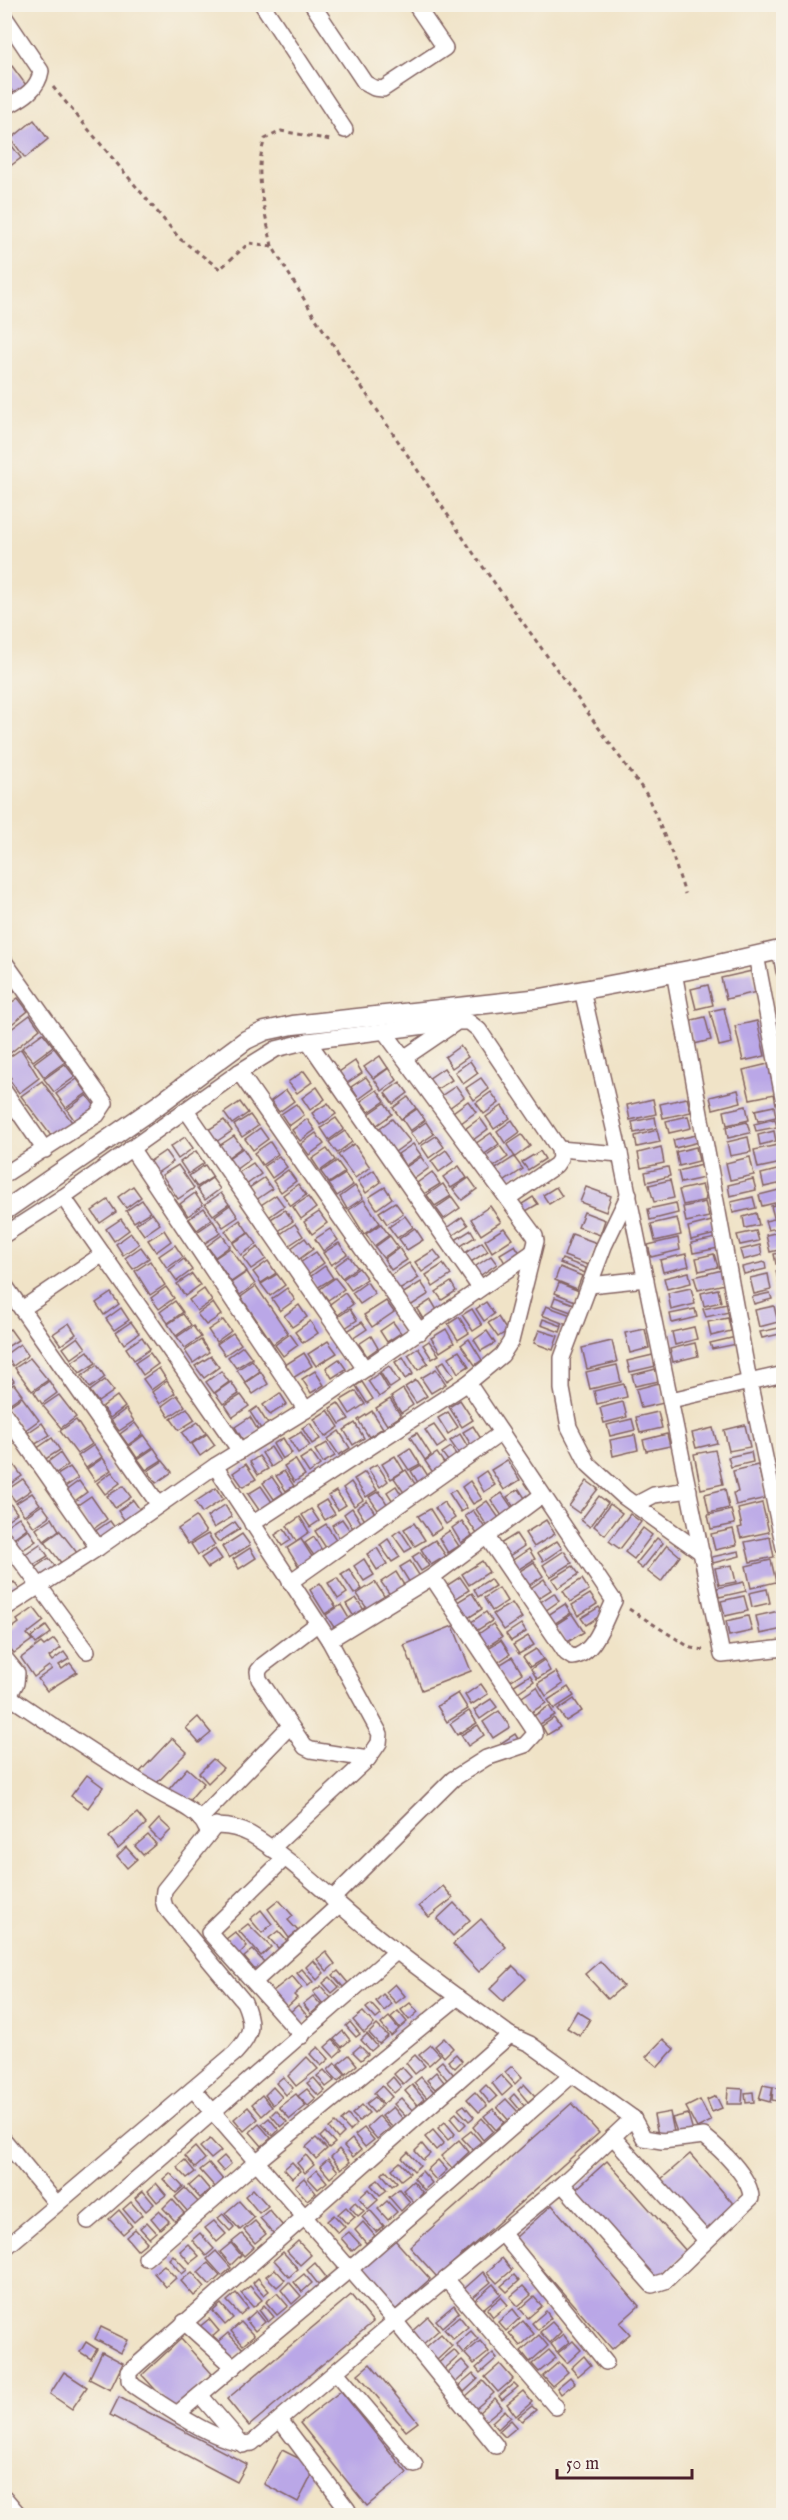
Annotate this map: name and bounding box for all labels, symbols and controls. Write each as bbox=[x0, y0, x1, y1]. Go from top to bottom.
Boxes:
scale bar bbox=[557, 2442, 692, 2480]
text: 50 m bbox=[566, 2453, 599, 2476]

